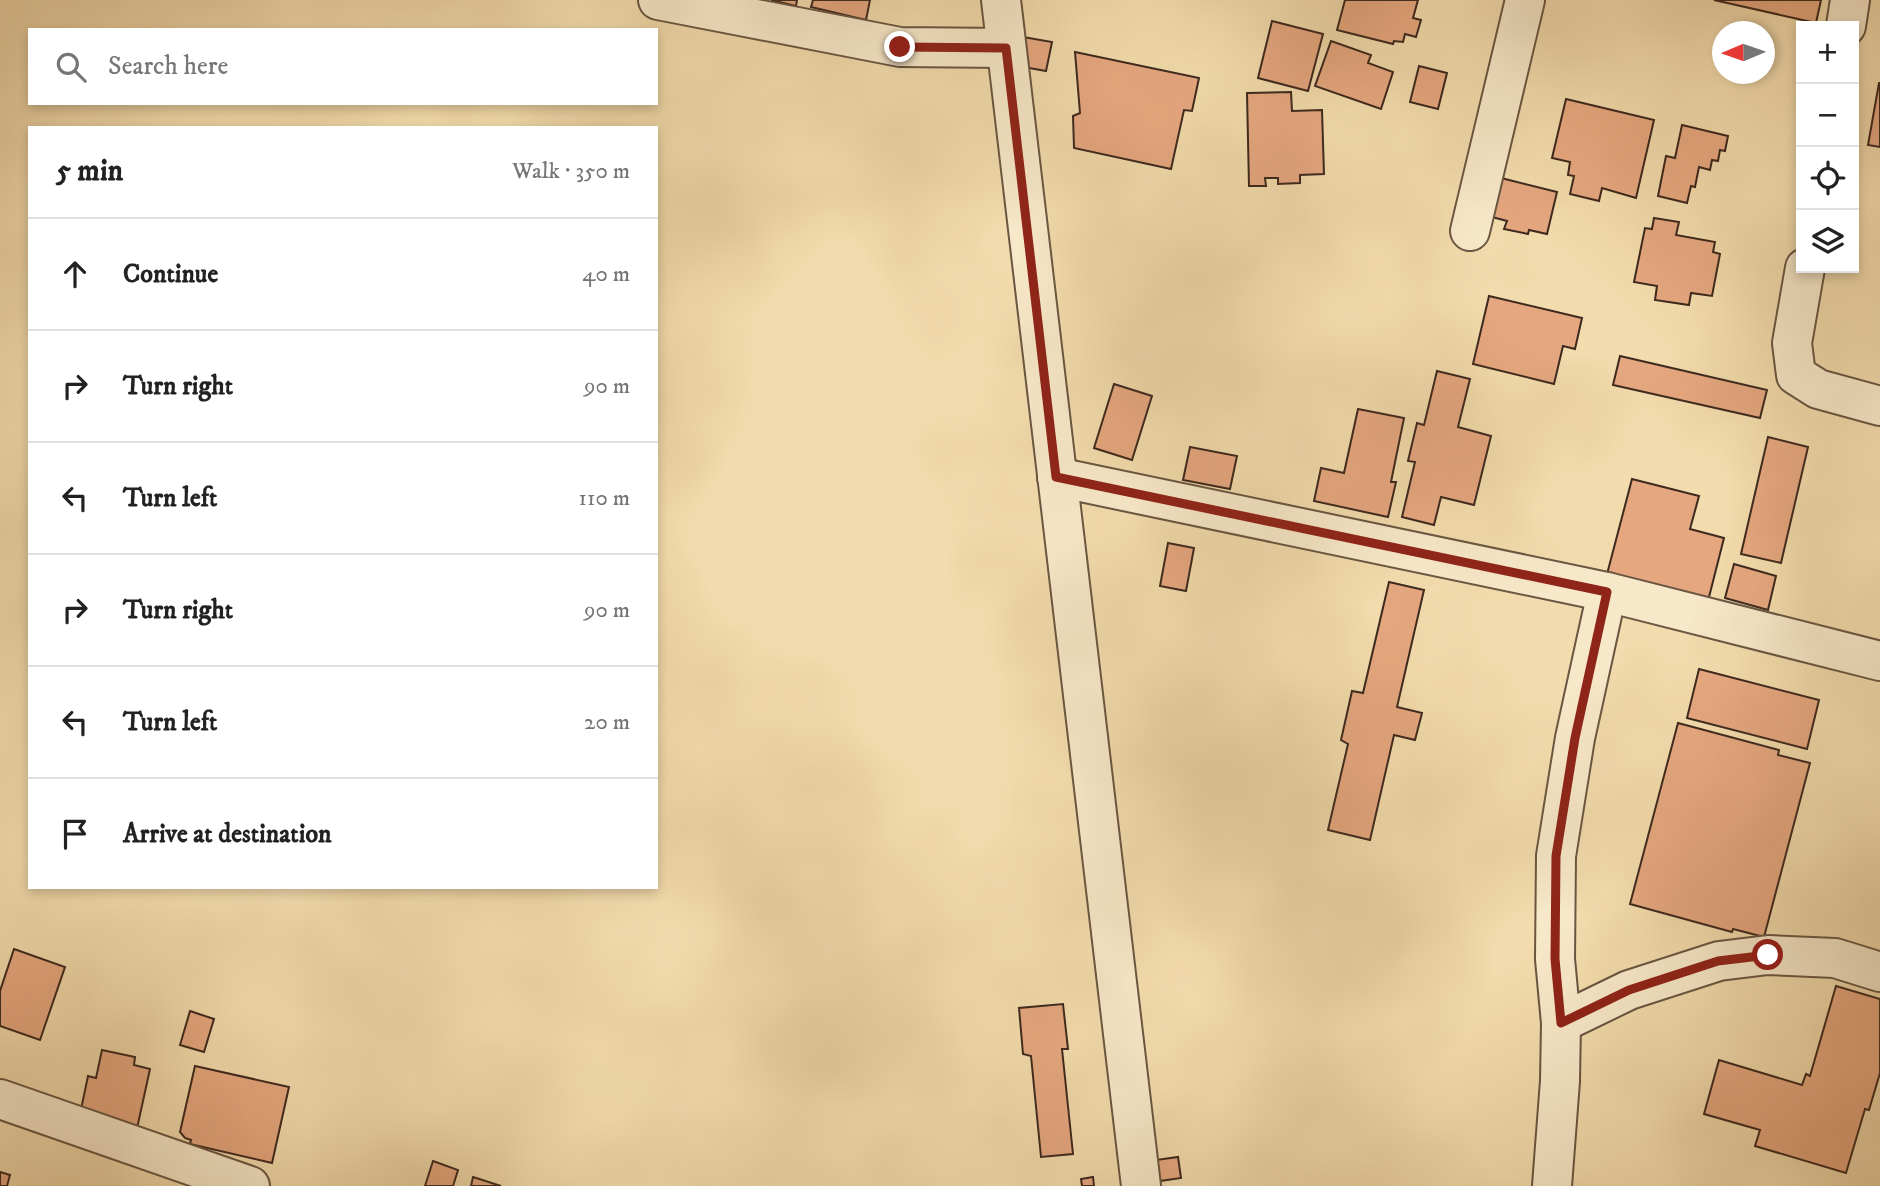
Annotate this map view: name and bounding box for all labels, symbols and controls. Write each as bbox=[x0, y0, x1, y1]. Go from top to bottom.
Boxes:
north arrow bbox=[1712, 21, 1775, 84]
map controls bbox=[1796, 21, 1859, 273]
button: + bbox=[1796, 21, 1859, 84]
search box bbox=[28, 28, 658, 105]
route end bbox=[884, 31, 915, 62]
icon: search bbox=[52, 48, 90, 86]
text: Search here bbox=[108, 50, 228, 83]
button: − bbox=[1796, 84, 1859, 147]
button: locate bbox=[1796, 147, 1859, 210]
text: 5 min bbox=[56, 153, 123, 190]
text: Walk · 350 m bbox=[512, 157, 630, 186]
button: layers bbox=[1796, 210, 1859, 273]
icon: ahead bbox=[56, 255, 94, 293]
text: Continue bbox=[123, 258, 218, 291]
text: 40 m bbox=[582, 260, 630, 289]
icon: right bbox=[56, 367, 94, 405]
text: Turn right bbox=[123, 370, 233, 403]
text: 90 m bbox=[584, 372, 630, 401]
icon: left bbox=[56, 479, 94, 517]
text: Turn left bbox=[123, 482, 217, 515]
text: 110 m bbox=[579, 484, 630, 513]
icon: right bbox=[56, 591, 94, 629]
text: Turn right bbox=[123, 594, 233, 627]
text: 90 m bbox=[584, 596, 630, 625]
icon: left bbox=[56, 703, 94, 741]
text: Turn left bbox=[123, 706, 217, 739]
text: 20 m bbox=[584, 708, 630, 737]
icon: arrive bbox=[56, 815, 94, 853]
text: Arrive at destination bbox=[123, 818, 332, 851]
route start bbox=[1752, 939, 1783, 970]

